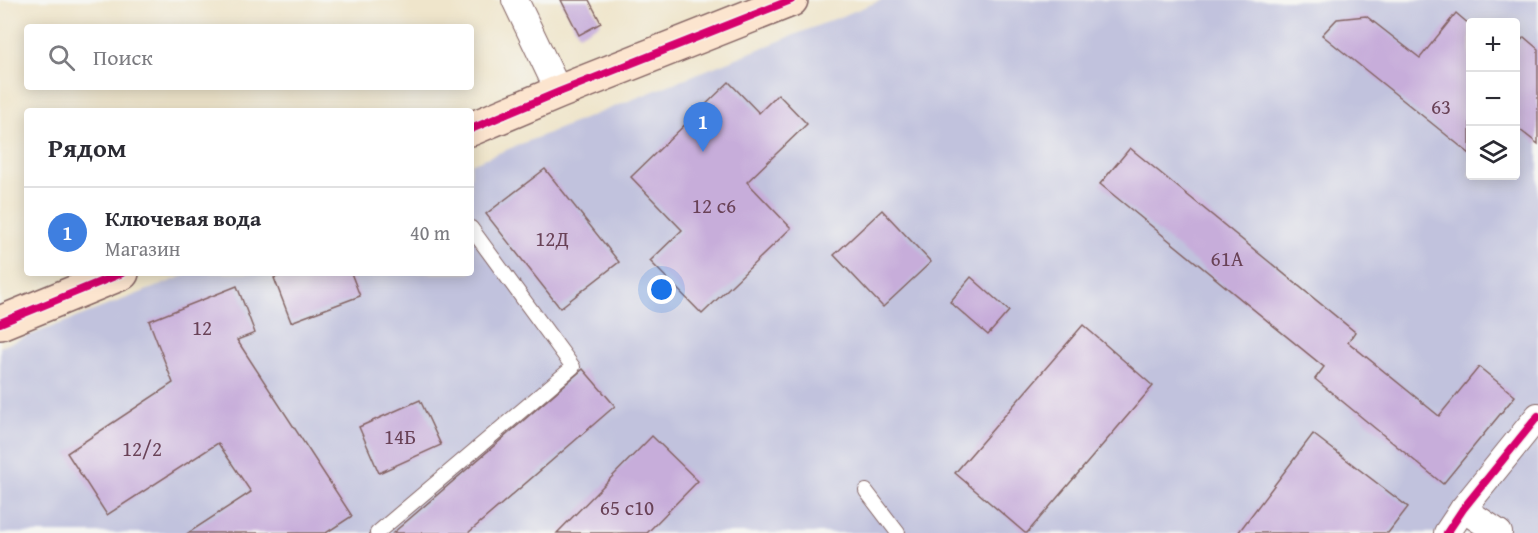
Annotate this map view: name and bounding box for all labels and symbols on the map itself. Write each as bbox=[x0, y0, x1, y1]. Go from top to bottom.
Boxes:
house number: 63 bbox=[1431, 91, 1451, 122]
pin: 1 bbox=[684, 102, 722, 152]
house number: 12 с6 bbox=[692, 190, 736, 221]
house number: 12Д bbox=[535, 223, 569, 254]
house number: 61А bbox=[1211, 243, 1244, 274]
your location bbox=[647, 275, 676, 304]
house number: 12 bbox=[192, 312, 212, 343]
house number: 14Б bbox=[384, 421, 416, 452]
house number: 12/2 bbox=[122, 433, 162, 464]
house number: 65 с10 bbox=[600, 492, 654, 523]

